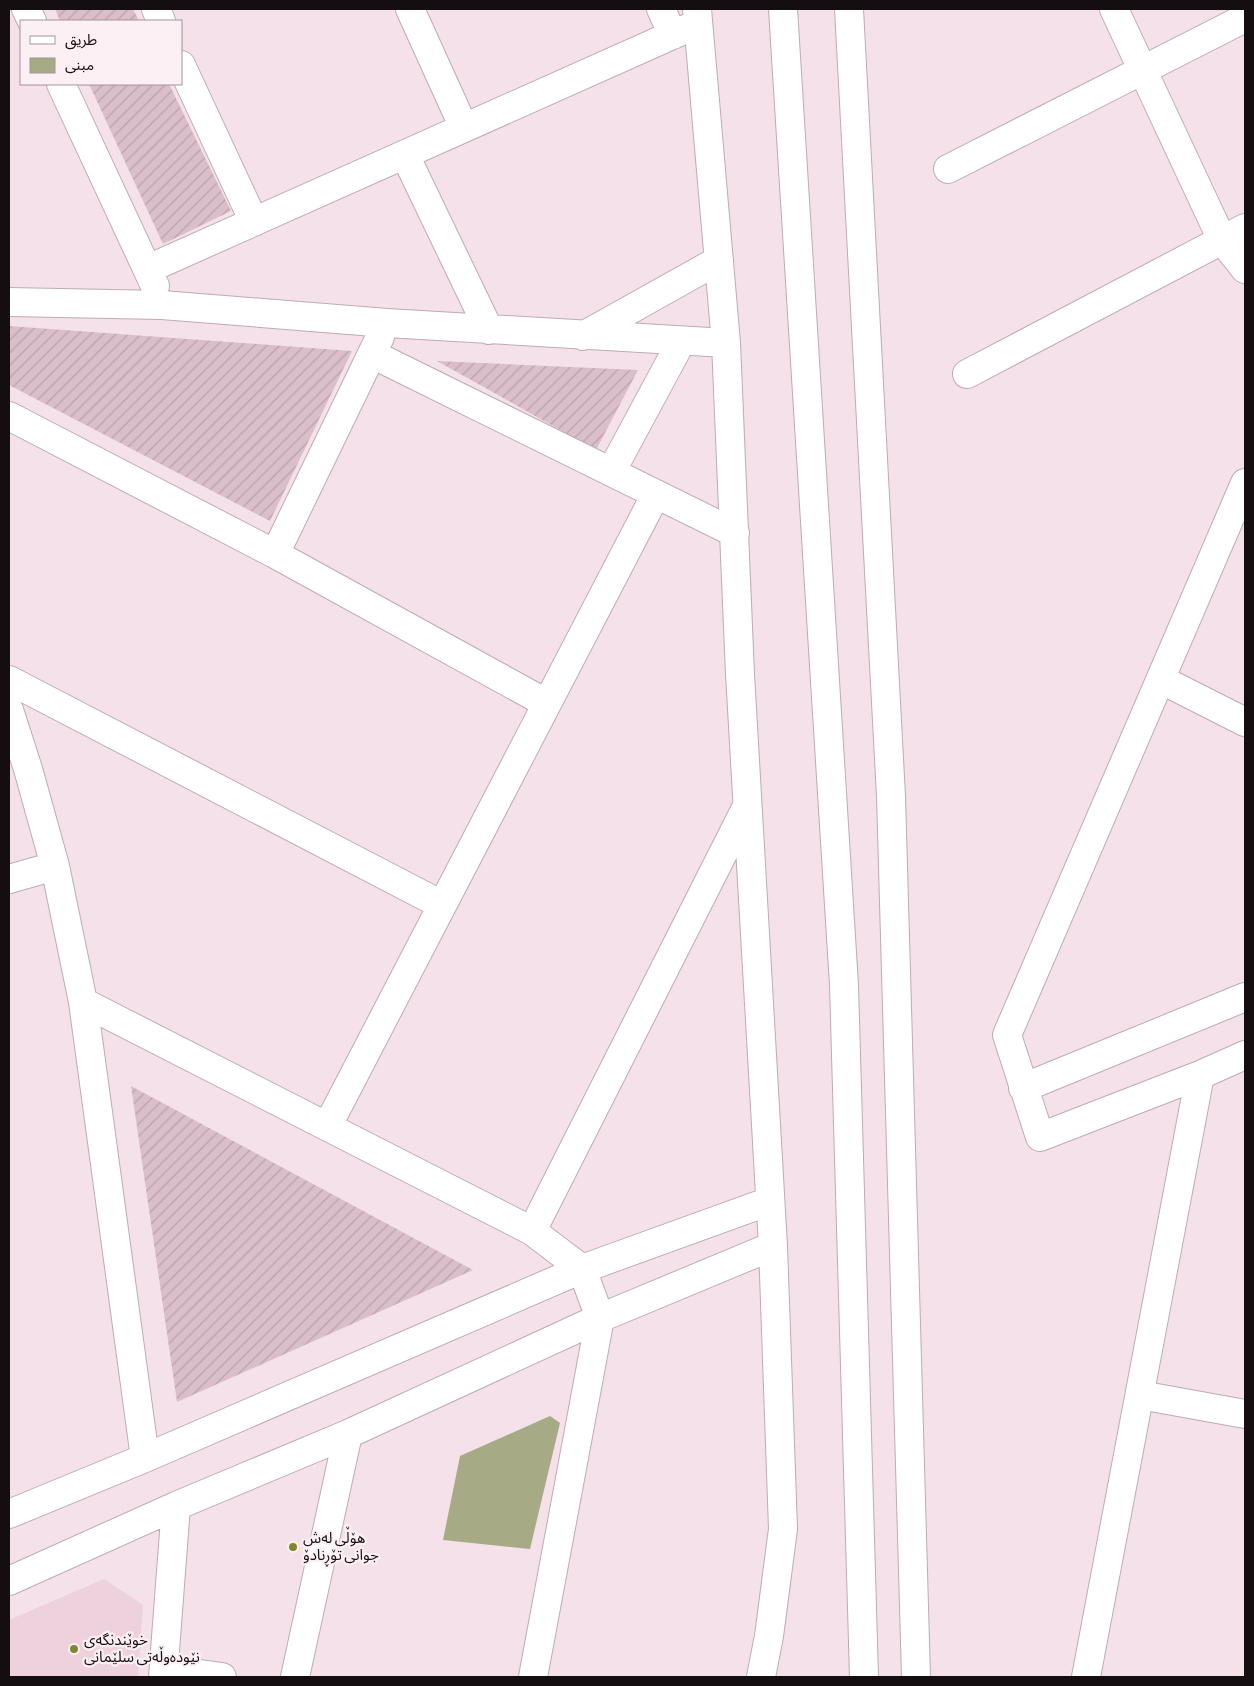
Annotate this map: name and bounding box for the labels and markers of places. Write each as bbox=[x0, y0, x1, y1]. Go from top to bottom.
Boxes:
place label: ھۆڵی لەش جوانی تۆڕنادۆ bbox=[303, 1526, 379, 1567]
marker: ھۆڵی لەش جوانی تۆڕنادۆ bbox=[287, 1541, 299, 1553]
place label: خوێندنگەی نێوده‌وڵه‌تی سلێمانی bbox=[84, 1632, 200, 1666]
marker: خوێندنگەی نێوده‌وڵه‌تی سلێمانی bbox=[68, 1643, 80, 1655]

